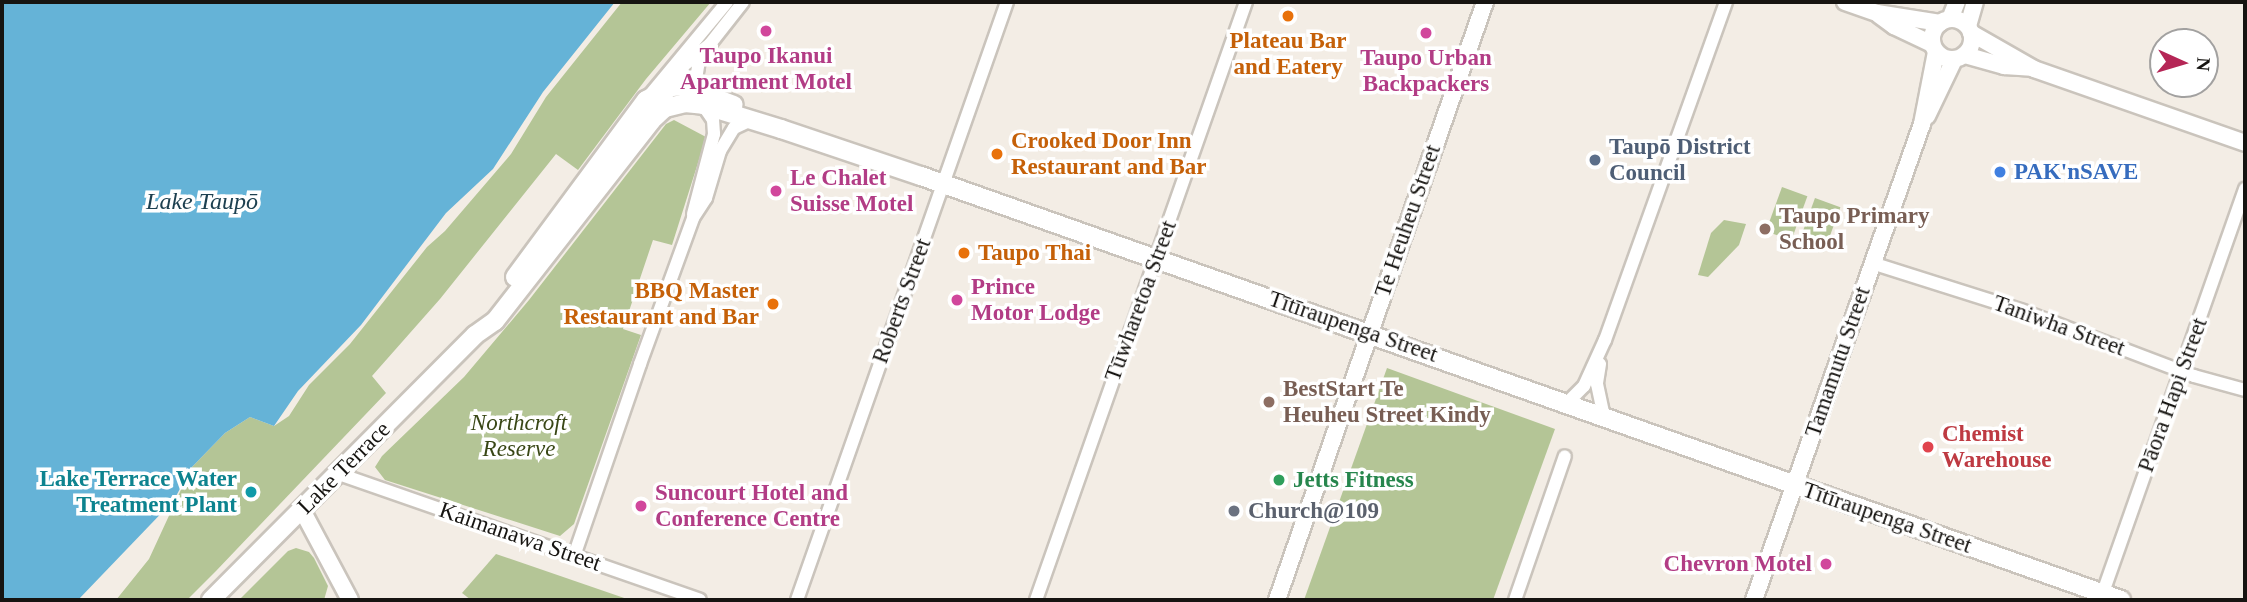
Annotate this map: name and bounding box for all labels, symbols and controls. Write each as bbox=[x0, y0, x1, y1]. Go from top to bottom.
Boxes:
marker: Plateau Bar and Eatery bbox=[1280, 8, 1296, 24]
marker: Taupo Ikanui Apartment Motel bbox=[758, 23, 774, 39]
marker: Taupo Urban Backpackers bbox=[1418, 25, 1434, 41]
place label: Plateau Bar and Eatery bbox=[1230, 27, 1346, 81]
north arrow bbox=[2149, 28, 2219, 98]
place label: Taupo Ikanui Apartment Motel bbox=[680, 42, 852, 96]
place label: Taupo Urban Backpackers bbox=[1360, 44, 1492, 98]
text: N bbox=[2192, 57, 2214, 72]
place label: Crooked Door Inn Restaurant and Bar bbox=[1011, 127, 1207, 181]
place label: Taupō District Council bbox=[1609, 133, 1751, 187]
street label: Te Heuheu Street bbox=[1369, 141, 1447, 301]
marker: Crooked Door Inn Restaurant and Bar bbox=[989, 146, 1005, 162]
marker: Taupō District Council bbox=[1587, 152, 1603, 168]
place label: PAK'nSAVE bbox=[2014, 158, 2138, 186]
place label: Le Chalet Suisse Motel bbox=[790, 164, 913, 218]
marker: PAK'nSAVE bbox=[1992, 164, 2008, 180]
marker: Le Chalet Suisse Motel bbox=[768, 183, 784, 199]
water label: Lake Taupō bbox=[146, 188, 258, 216]
place label: Taupo Primary School bbox=[1779, 202, 1930, 256]
street label: Tūwharetoa Street bbox=[1099, 217, 1183, 385]
marker: Taupo Primary School bbox=[1757, 221, 1773, 237]
street label: Roberts Street bbox=[867, 235, 937, 367]
place label: Taupo Thai bbox=[978, 239, 1092, 267]
marker: Taupo Thai bbox=[956, 245, 972, 261]
place label: Prince Motor Lodge bbox=[971, 273, 1101, 327]
place label: BBQ Master Restaurant and Bar bbox=[563, 277, 759, 331]
street label: Tamamutu Street bbox=[1799, 283, 1877, 441]
street label: Tītīraupenga Street bbox=[1265, 285, 1441, 369]
street label: Taniwha Street bbox=[1989, 289, 2129, 363]
marker: Prince Motor Lodge bbox=[949, 292, 965, 308]
marker: BBQ Master Restaurant and Bar bbox=[765, 296, 781, 312]
street label: Pāora Hapi Street bbox=[2132, 314, 2214, 476]
place label: BestStart Te Heuheu Street Kindy bbox=[1283, 375, 1491, 429]
marker: BestStart Te Heuheu Street Kindy bbox=[1261, 394, 1277, 410]
park label: Northcroft Reserve bbox=[471, 409, 567, 463]
street label: Lake Terrace bbox=[292, 416, 396, 520]
place label: Chemist Warehouse bbox=[1942, 420, 2051, 474]
marker: Chemist Warehouse bbox=[1920, 439, 1936, 455]
place label: Lake Terrace Water Treatment Plant bbox=[39, 465, 237, 519]
place label: Jetts Fitness bbox=[1293, 466, 1414, 494]
marker: Jetts Fitness bbox=[1271, 472, 1287, 488]
street label: Tītīraupenga Street bbox=[1799, 476, 1975, 560]
place label: Suncourt Hotel and Conference Centre bbox=[655, 479, 848, 533]
marker: Lake Terrace Water Treatment Plant bbox=[243, 484, 259, 500]
street label: Kaimanawa Street bbox=[436, 496, 604, 578]
place label: Church@109 bbox=[1248, 497, 1379, 525]
marker: Suncourt Hotel and Conference Centre bbox=[633, 498, 649, 514]
marker: Church@109 bbox=[1226, 503, 1242, 519]
place label: Chevron Motel bbox=[1664, 550, 1812, 578]
marker: Chevron Motel bbox=[1818, 556, 1834, 572]

